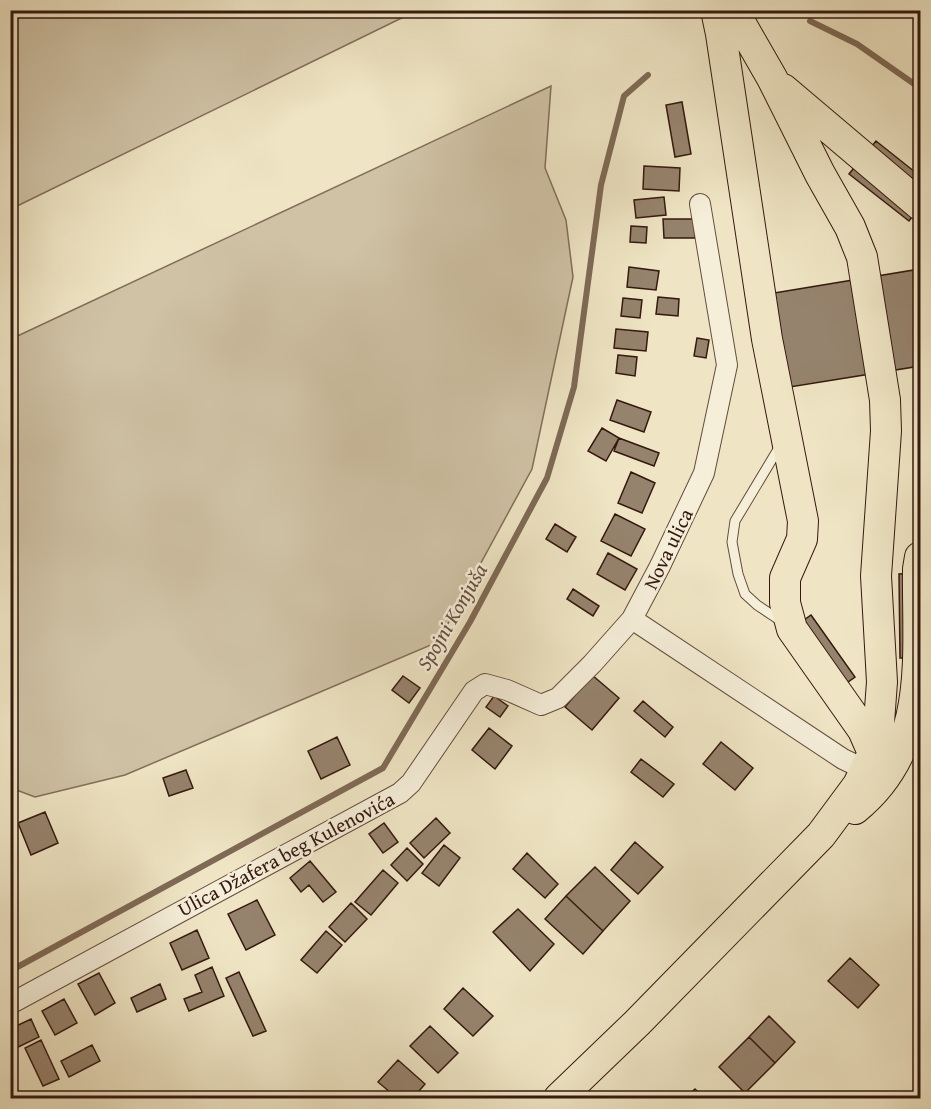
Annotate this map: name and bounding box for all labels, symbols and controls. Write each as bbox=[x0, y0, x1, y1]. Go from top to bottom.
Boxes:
street label: Nova ulica bbox=[636, 503, 700, 594]
water label: Spojni Konjuša bbox=[408, 557, 495, 676]
street label: Ulica Džafera beg Kulenovića bbox=[172, 784, 400, 923]

